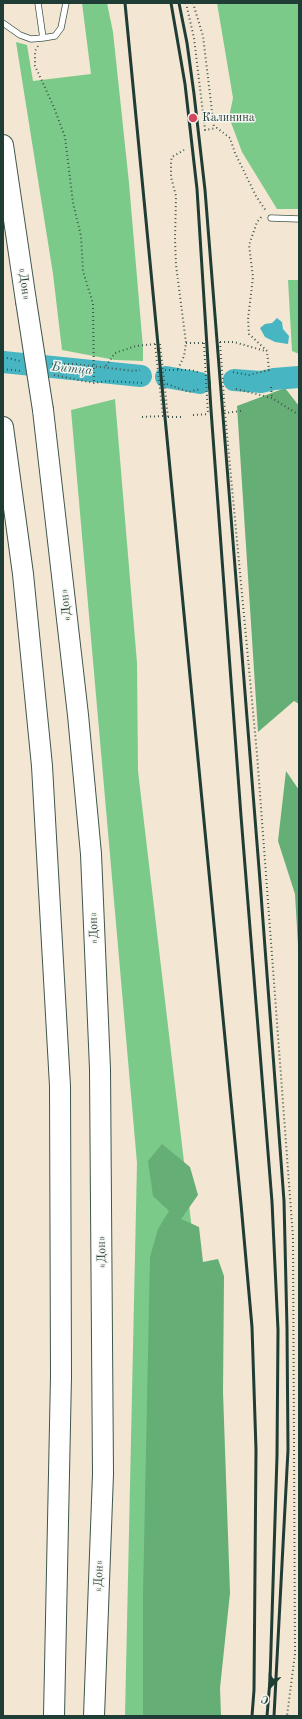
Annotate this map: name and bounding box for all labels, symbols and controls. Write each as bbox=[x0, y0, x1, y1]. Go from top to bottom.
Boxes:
place label: Калинина bbox=[202, 111, 255, 125]
marker: Калинина bbox=[187, 112, 199, 124]
street label: «Дон» bbox=[15, 267, 33, 301]
water label: Битца bbox=[51, 359, 93, 379]
street label: «Дон» bbox=[57, 588, 75, 622]
street label: «Дон» bbox=[86, 911, 102, 945]
street label: «Дон» bbox=[95, 1235, 109, 1269]
street label: «Дон» bbox=[91, 1559, 107, 1593]
north arrow bbox=[250, 1667, 290, 1707]
text: С bbox=[260, 1692, 271, 1705]

